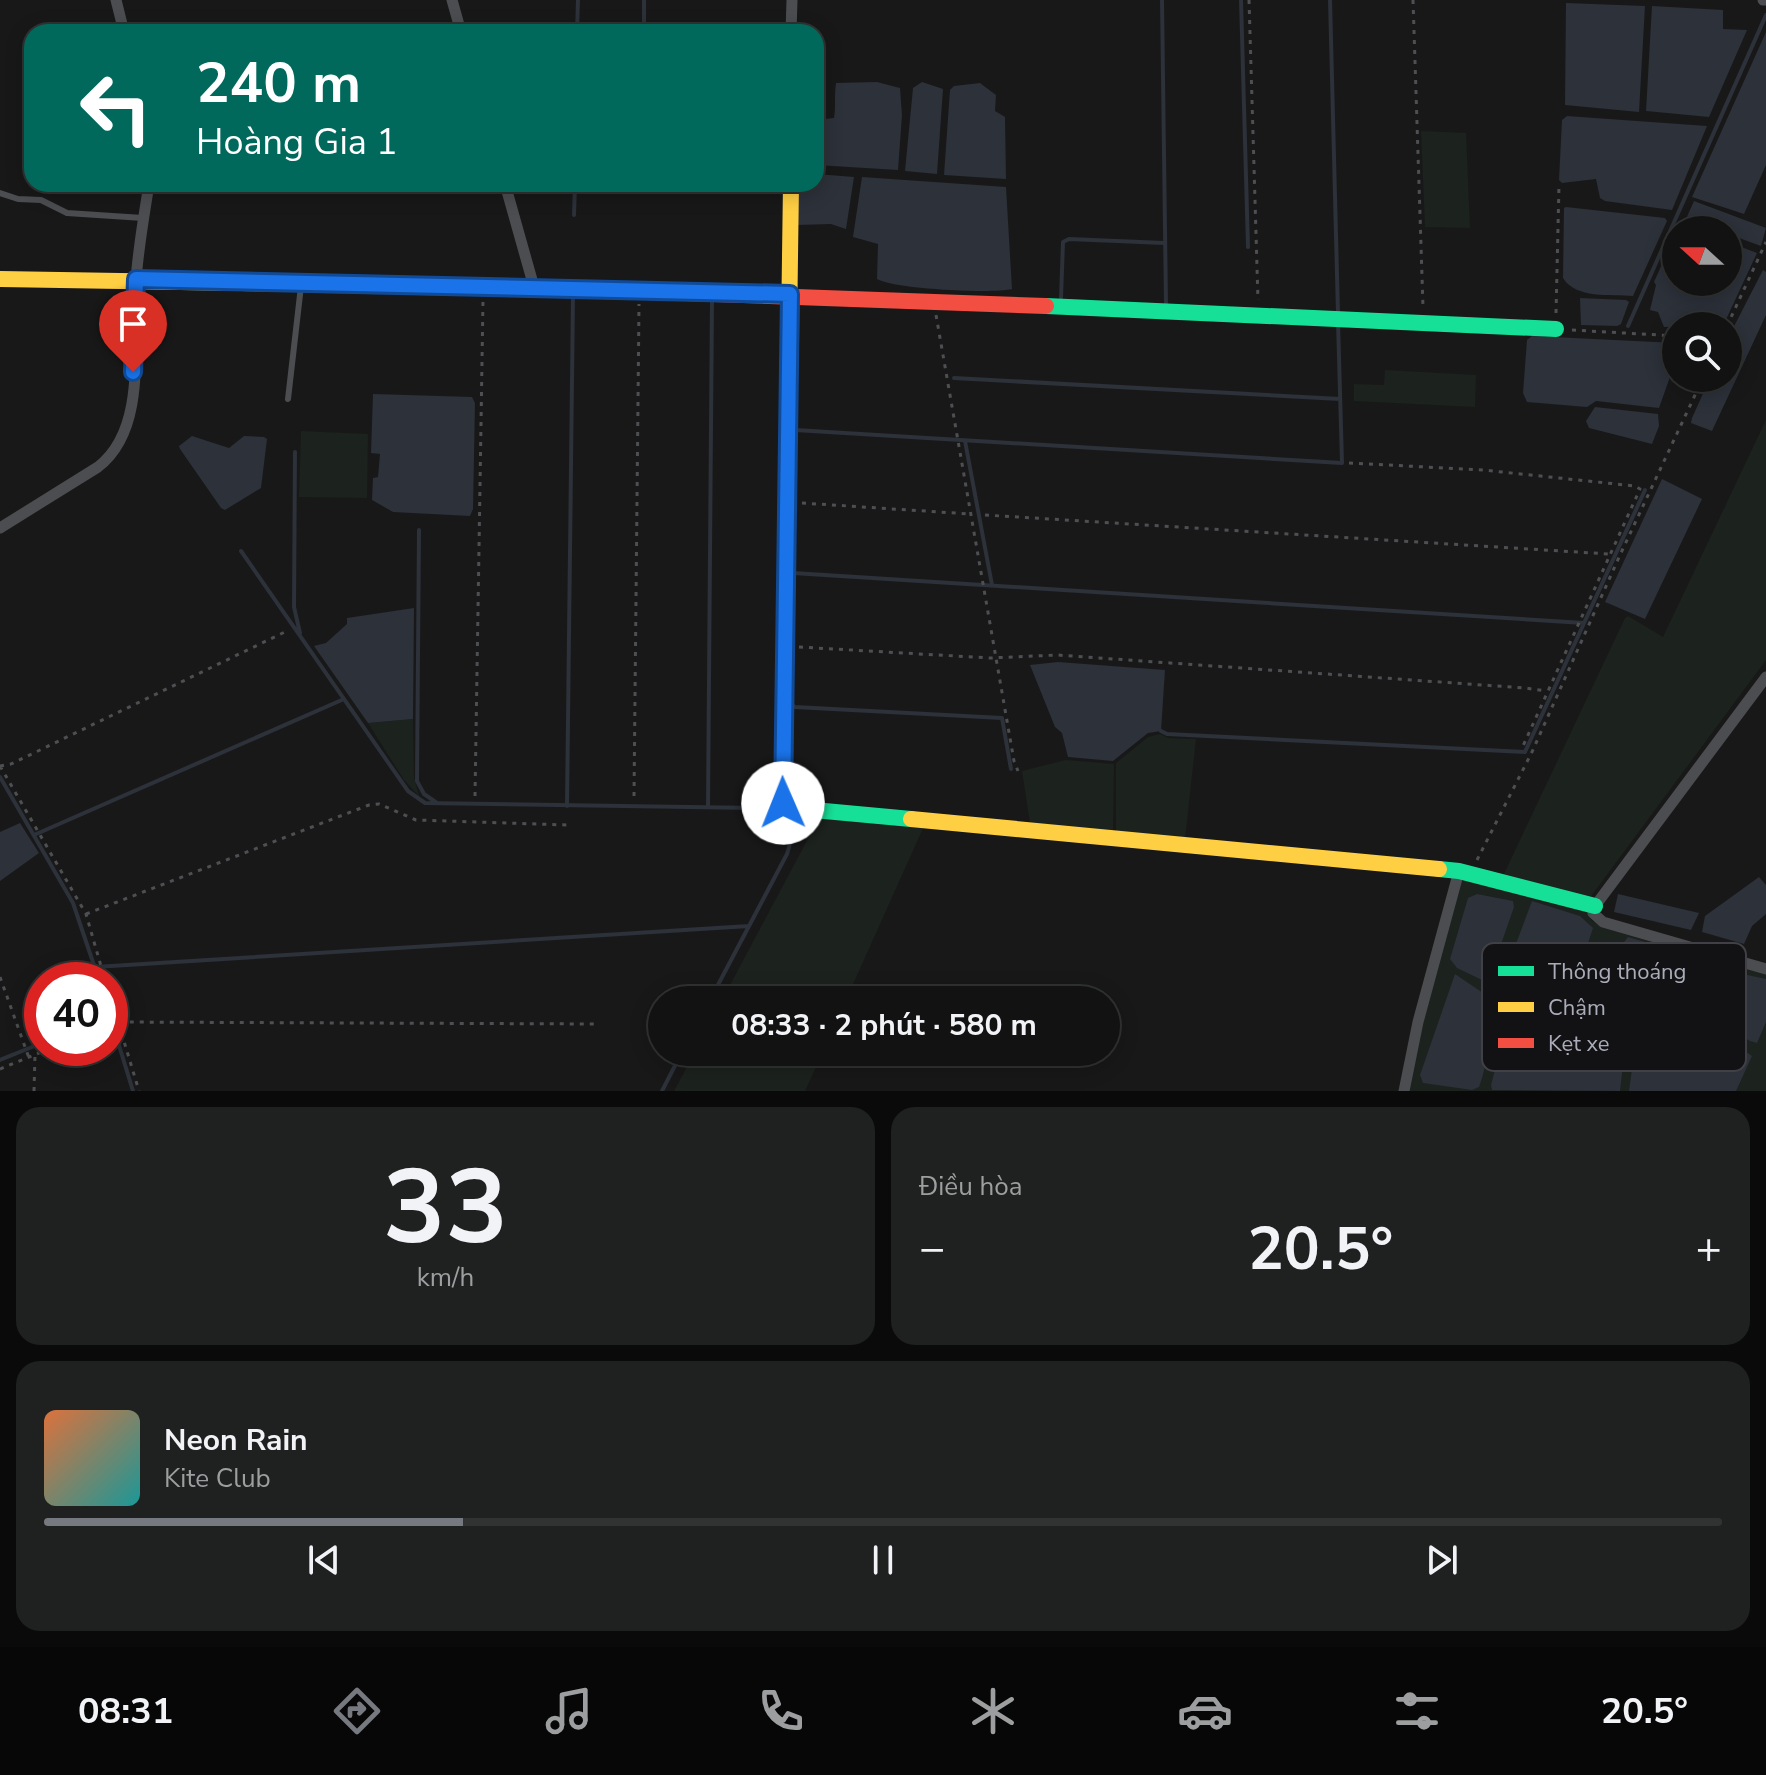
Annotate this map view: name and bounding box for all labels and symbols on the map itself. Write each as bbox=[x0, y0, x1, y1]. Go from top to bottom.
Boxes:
north arrow bbox=[1662, 216, 1742, 296]
pin bbox=[99, 290, 167, 372]
position arrow bbox=[741, 761, 825, 845]
legend bbox=[1482, 943, 1746, 1071]
text: Thông thoáng bbox=[1548, 957, 1687, 987]
speed limit sign: 40 bbox=[24, 962, 128, 1066]
text: Chậm bbox=[1548, 993, 1606, 1023]
text: Kẹt xe bbox=[1548, 1029, 1610, 1059]

